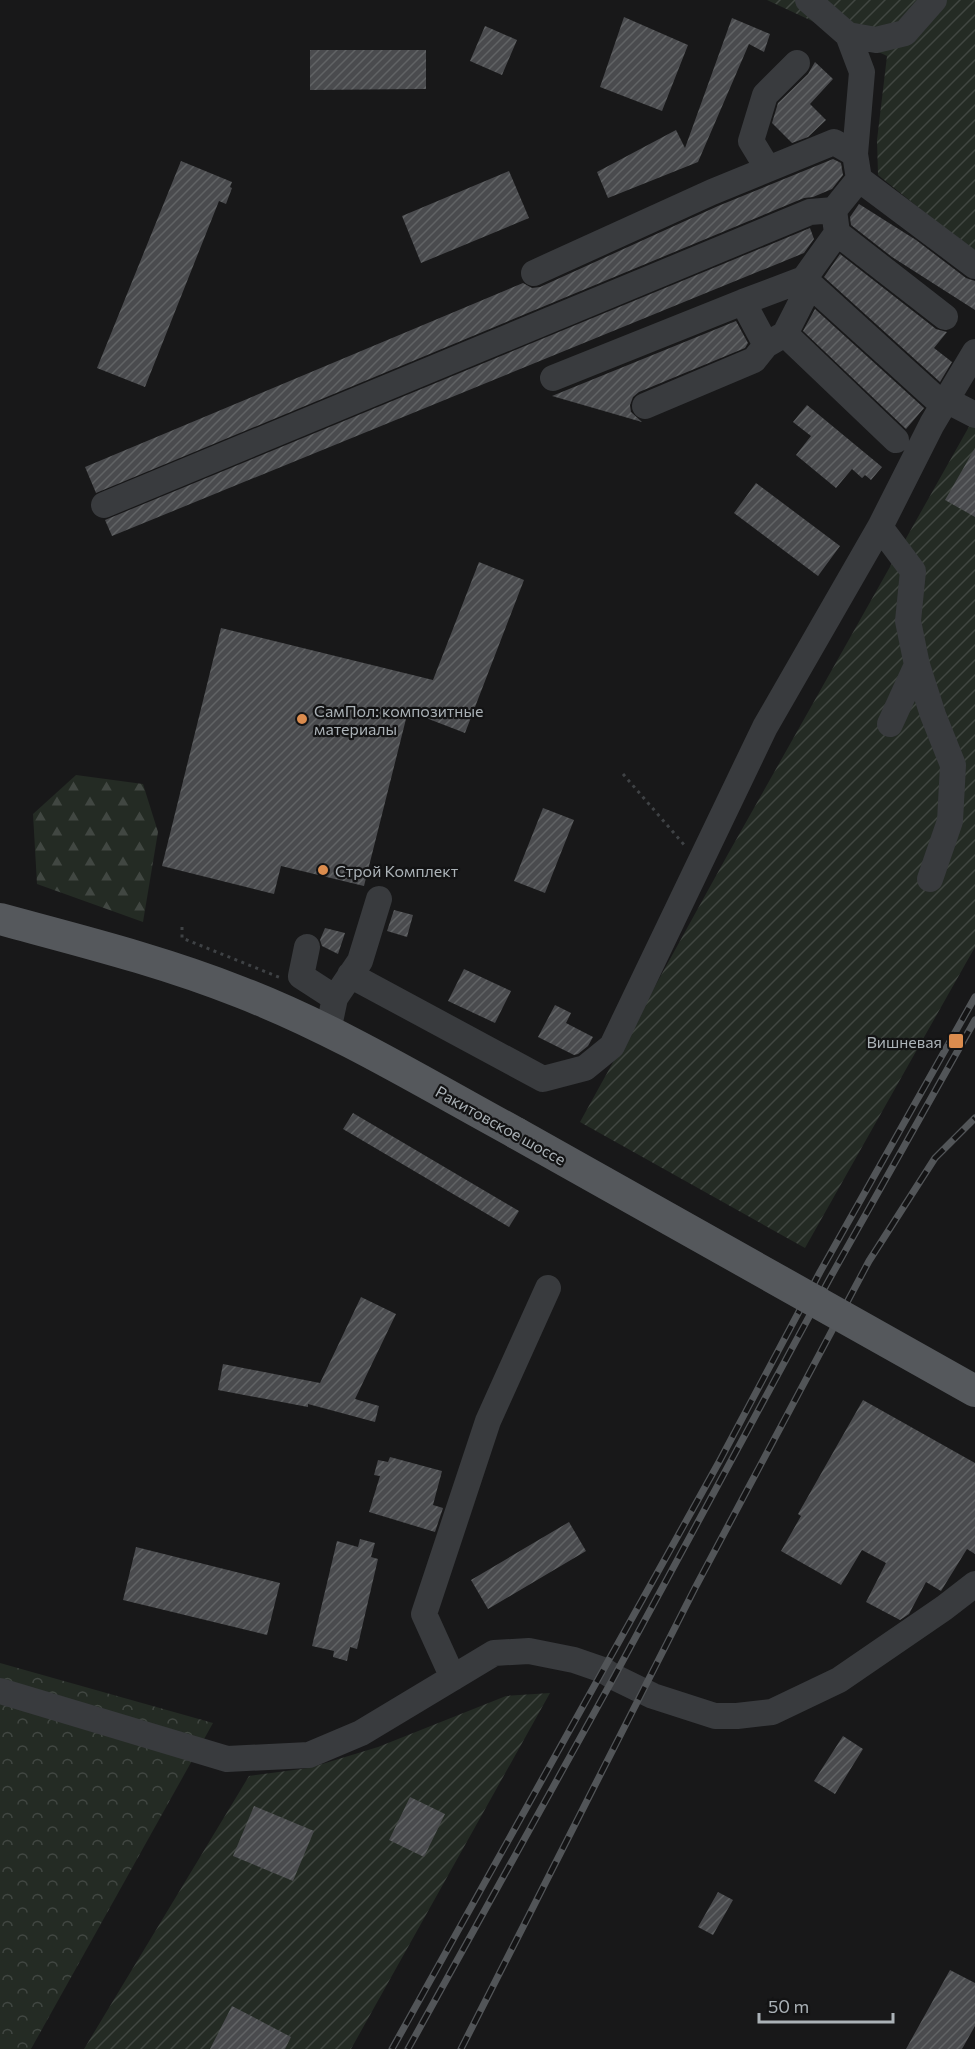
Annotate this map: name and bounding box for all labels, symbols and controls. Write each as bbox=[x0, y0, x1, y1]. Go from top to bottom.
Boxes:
place label: СамПол: композитные материалы bbox=[314, 701, 483, 738]
marker: СамПол: композитные материалы bbox=[295, 712, 309, 726]
place label: Строй Комплект bbox=[335, 861, 459, 880]
marker: Строй Комплект bbox=[316, 863, 330, 877]
place label: Вишневая bbox=[866, 1032, 942, 1051]
marker: Вишневая bbox=[947, 1032, 965, 1050]
street label: Ракитовское шоссе bbox=[433, 1081, 569, 1169]
scale bar bbox=[759, 1986, 892, 2024]
text: 50 m bbox=[768, 1995, 809, 2017]

